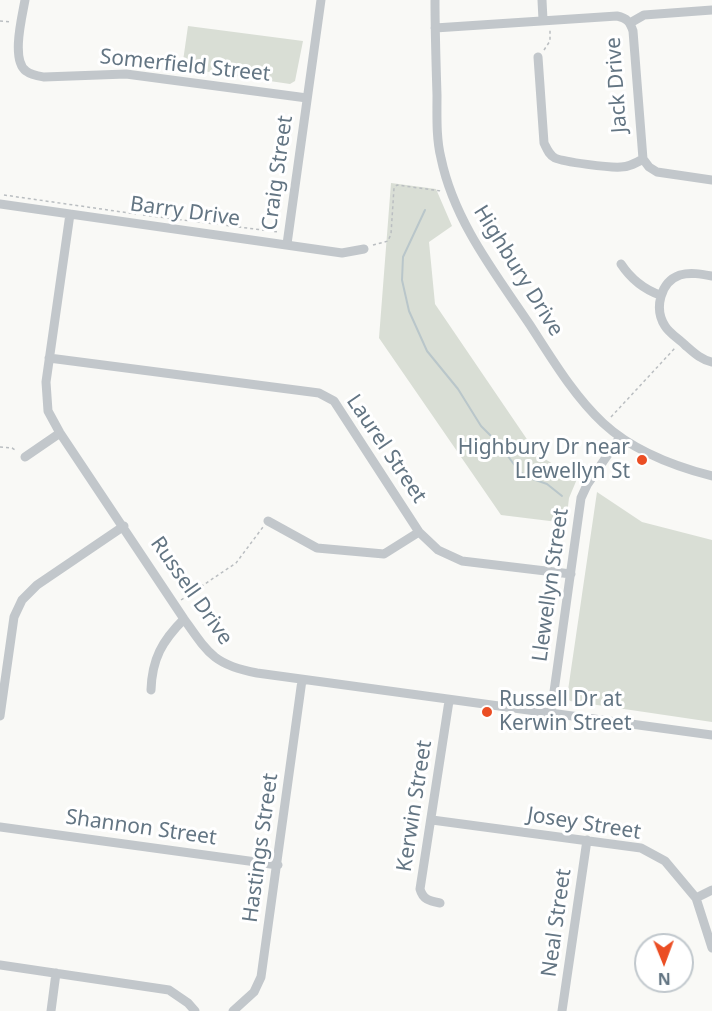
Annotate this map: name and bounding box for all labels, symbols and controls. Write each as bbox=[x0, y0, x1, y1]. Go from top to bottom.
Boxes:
street label: Jack Drive bbox=[601, 36, 633, 134]
street label: Somerfield Street bbox=[99, 45, 271, 87]
street label: Craig Street bbox=[257, 114, 299, 232]
street label: Barry Drive bbox=[128, 192, 242, 232]
street label: Highbury Drive bbox=[468, 201, 568, 341]
street label: Laurel Street bbox=[341, 390, 431, 508]
place label: Highbury Dr near Llewellyn St bbox=[458, 435, 630, 485]
marker: Highbury Dr near Llewellyn St bbox=[635, 453, 649, 467]
street label: Llewellyn Street bbox=[528, 507, 574, 663]
street label: Russell Drive bbox=[144, 532, 238, 650]
place label: Russell Dr at Kerwin Street bbox=[499, 687, 632, 737]
marker: Russell Dr at Kerwin Street bbox=[480, 705, 494, 719]
street label: Kerwin Street bbox=[392, 739, 438, 873]
street label: Hastings Street bbox=[238, 772, 284, 924]
street label: Josey Street bbox=[525, 803, 643, 845]
street label: Shannon Street bbox=[64, 805, 218, 851]
street label: Neal Street bbox=[537, 867, 577, 979]
north arrow bbox=[634, 933, 694, 993]
text: N bbox=[658, 968, 671, 990]

